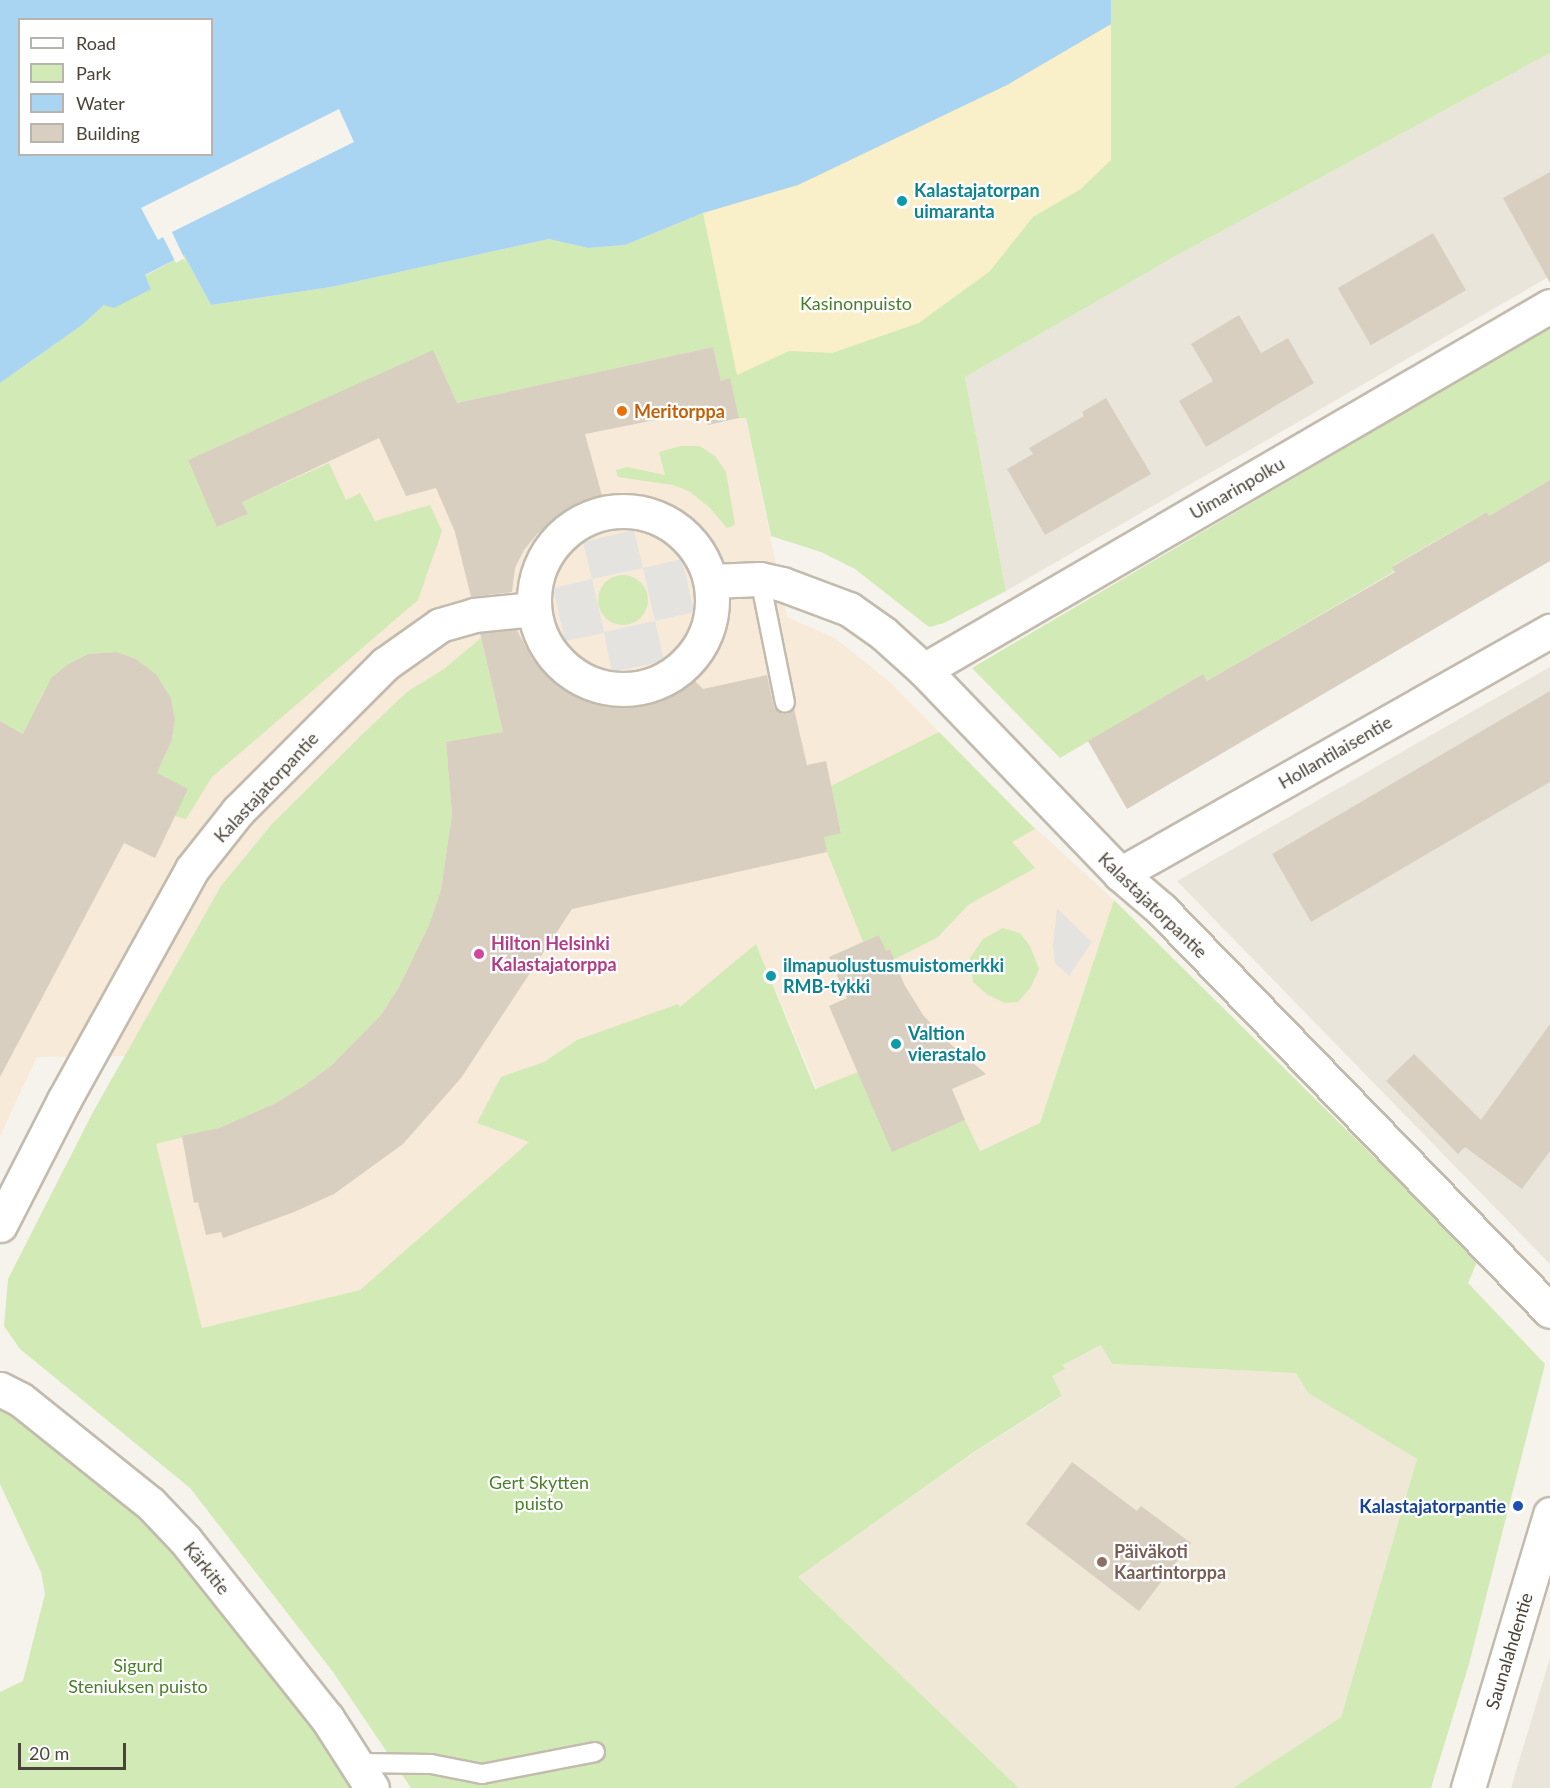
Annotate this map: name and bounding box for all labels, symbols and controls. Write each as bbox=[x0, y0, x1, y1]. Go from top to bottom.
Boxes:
legend bbox=[18, 18, 213, 156]
text: Road bbox=[76, 32, 116, 54]
text: Park bbox=[76, 62, 111, 84]
text: Water bbox=[76, 92, 125, 114]
text: Building bbox=[76, 122, 140, 144]
place label: Kalastajatorpan uimaranta bbox=[914, 180, 1040, 222]
marker: Kalastajatorpan uimaranta bbox=[895, 194, 909, 208]
park label: Kasinonpuisto bbox=[800, 292, 912, 314]
place label: Meritorppa bbox=[634, 400, 725, 422]
marker: Meritorppa bbox=[615, 404, 629, 418]
street label: Uimarinpolku bbox=[1186, 452, 1288, 524]
street label: Hollantilaisentie bbox=[1274, 711, 1396, 793]
street label: Kalastajatorpantie bbox=[209, 727, 323, 847]
street label: Kalastajatorpantie bbox=[1094, 848, 1212, 962]
place label: Hilton Helsinki Kalastajatorppa bbox=[491, 933, 617, 976]
marker: Hilton Helsinki Kalastajatorppa bbox=[472, 947, 486, 961]
place label: ilmapuolustusmuistomerkki RMB-tykki bbox=[783, 955, 1004, 998]
marker: ilmapuolustusmuistomerkki RMB-tykki bbox=[764, 969, 778, 983]
place label: Valtion vierastalo bbox=[908, 1023, 986, 1066]
marker: Valtion vierastalo bbox=[889, 1037, 903, 1051]
park label: Gert Skytten puisto bbox=[489, 1472, 589, 1514]
place label: Kalastajatorpantie bbox=[1359, 1495, 1506, 1517]
marker: Kalastajatorpantie bbox=[1511, 1499, 1525, 1513]
street label: Kärkitie bbox=[179, 1537, 235, 1599]
place label: Päiväkoti Kaartintorppa bbox=[1114, 1541, 1226, 1584]
marker: Päiväkoti Kaartintorppa bbox=[1095, 1555, 1109, 1569]
street label: Saunalahdentie bbox=[1481, 1590, 1537, 1712]
park label: Sigurd Steniuksen puisto bbox=[68, 1655, 208, 1698]
scale bar bbox=[21, 1731, 129, 1769]
text: 20 m bbox=[29, 1742, 69, 1764]

